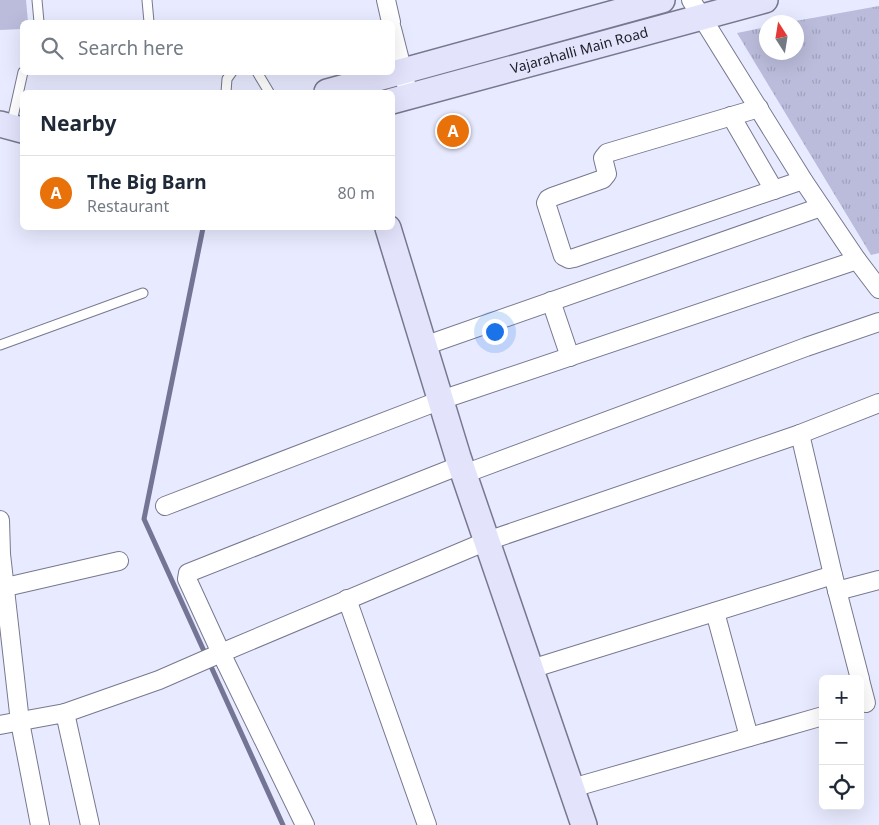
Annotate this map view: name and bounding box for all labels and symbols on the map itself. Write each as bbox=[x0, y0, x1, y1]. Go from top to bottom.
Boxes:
north arrow bbox=[759, 15, 804, 60]
street label: Vajarahalli Main Road bbox=[508, 22, 650, 78]
pin: A bbox=[437, 112, 469, 150]
your location bbox=[482, 319, 508, 345]

